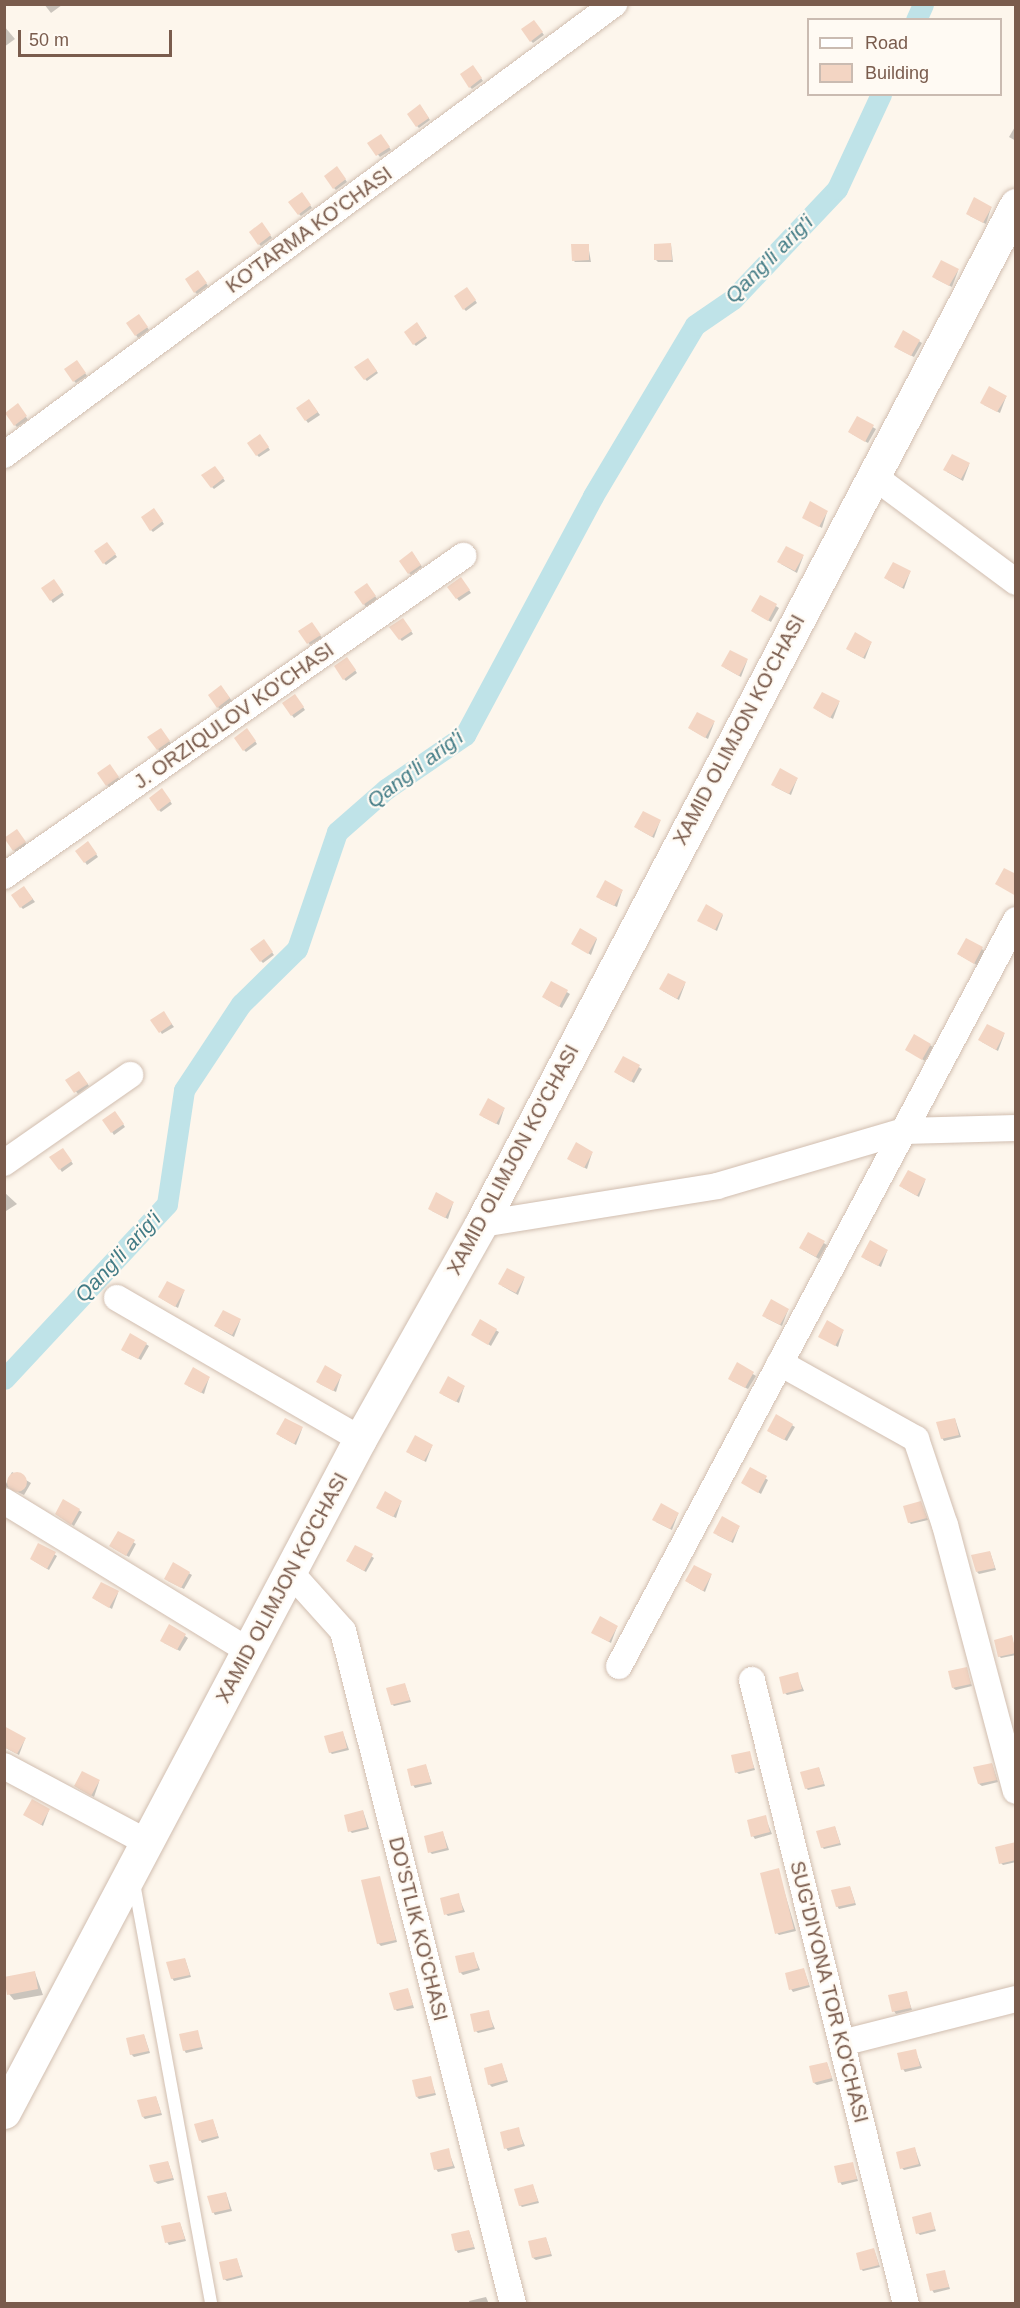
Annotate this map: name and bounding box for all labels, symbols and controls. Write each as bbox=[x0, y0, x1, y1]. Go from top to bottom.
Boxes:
scale bar bbox=[21, 18, 176, 56]
legend bbox=[807, 18, 1002, 96]
text: 50 m bbox=[29, 30, 69, 50]
text: Road bbox=[865, 33, 908, 53]
text: Building bbox=[865, 63, 929, 83]
street label: KO'TARMA KO'CHASI bbox=[221, 161, 397, 299]
water label: Qang'li arig'i bbox=[720, 210, 818, 308]
street label: XAMID OLIMJON KO'CHASI bbox=[668, 611, 810, 849]
street label: J. ORZIQULOV KO'CHASI bbox=[130, 638, 338, 794]
water label: Qang'li arig'i bbox=[362, 725, 468, 813]
street label: XAMID OLIMJON KO'CHASI bbox=[442, 1041, 584, 1279]
water label: Qang'li arig'i bbox=[70, 1207, 166, 1307]
street label: XAMID OLIMJON KO'CHASI bbox=[211, 1469, 353, 1707]
street label: DO'STLIK KO'CHASI bbox=[384, 1835, 452, 2023]
street label: SUG'DIYONA TOR KO'CHASI bbox=[785, 1858, 873, 2126]

